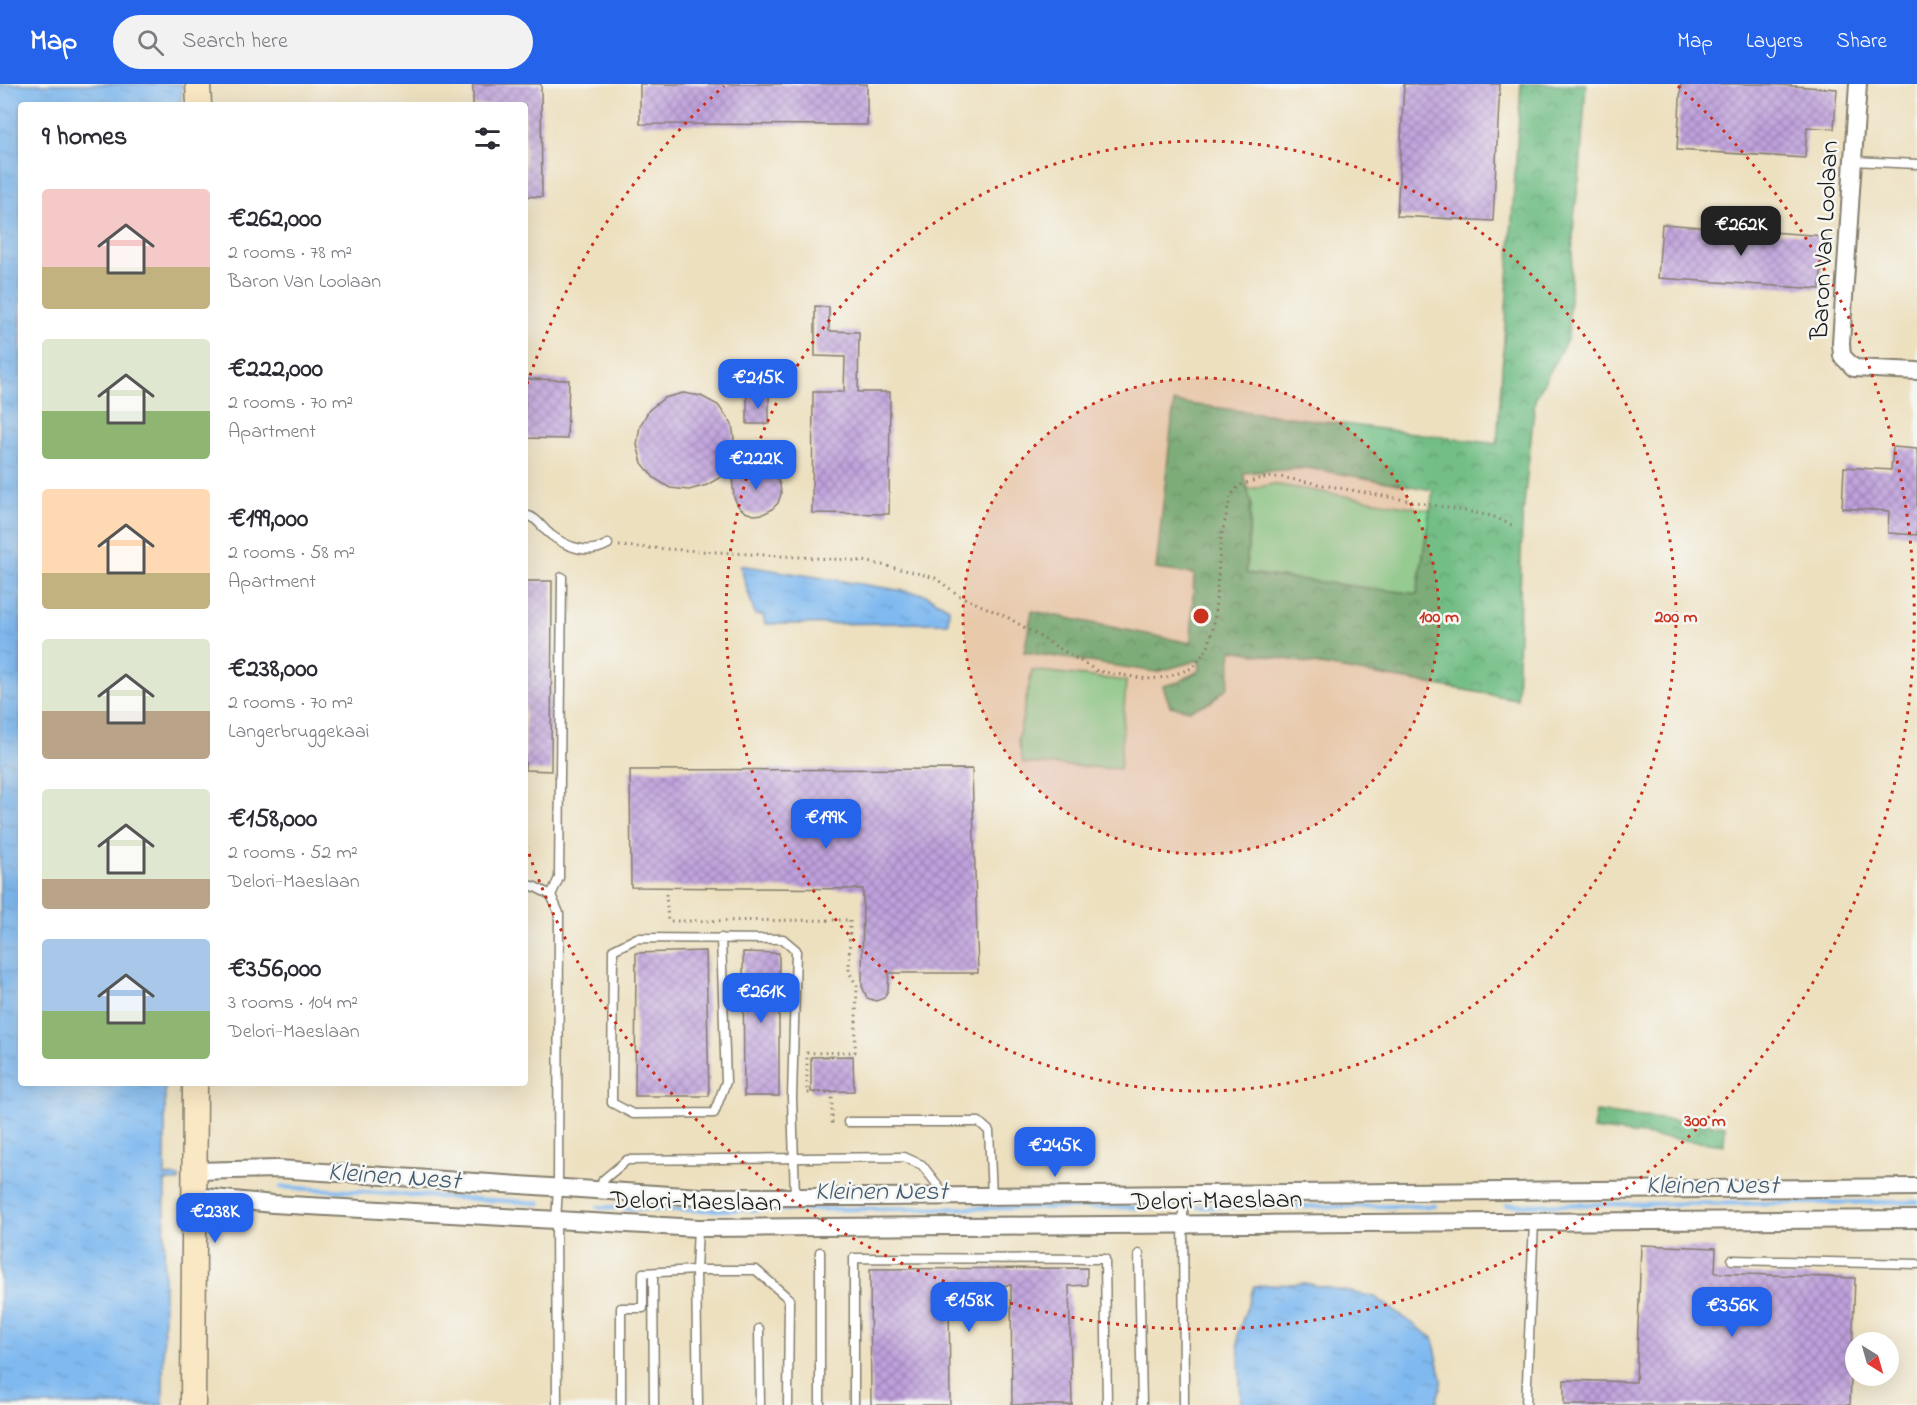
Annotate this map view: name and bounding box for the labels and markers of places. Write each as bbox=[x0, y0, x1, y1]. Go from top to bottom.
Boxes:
pin: €262K bbox=[1699, 206, 1783, 257]
pin: €215K bbox=[716, 359, 800, 410]
pin: €222K bbox=[714, 440, 798, 491]
centre of rings bbox=[1191, 606, 1211, 626]
pin: €199K bbox=[784, 799, 868, 850]
pin: €261K bbox=[719, 973, 803, 1024]
pin: €245K bbox=[1013, 1127, 1097, 1178]
pin: €238K bbox=[173, 1193, 257, 1244]
pin: €158K bbox=[927, 1282, 1011, 1333]
pin: €356K bbox=[1690, 1287, 1774, 1338]

